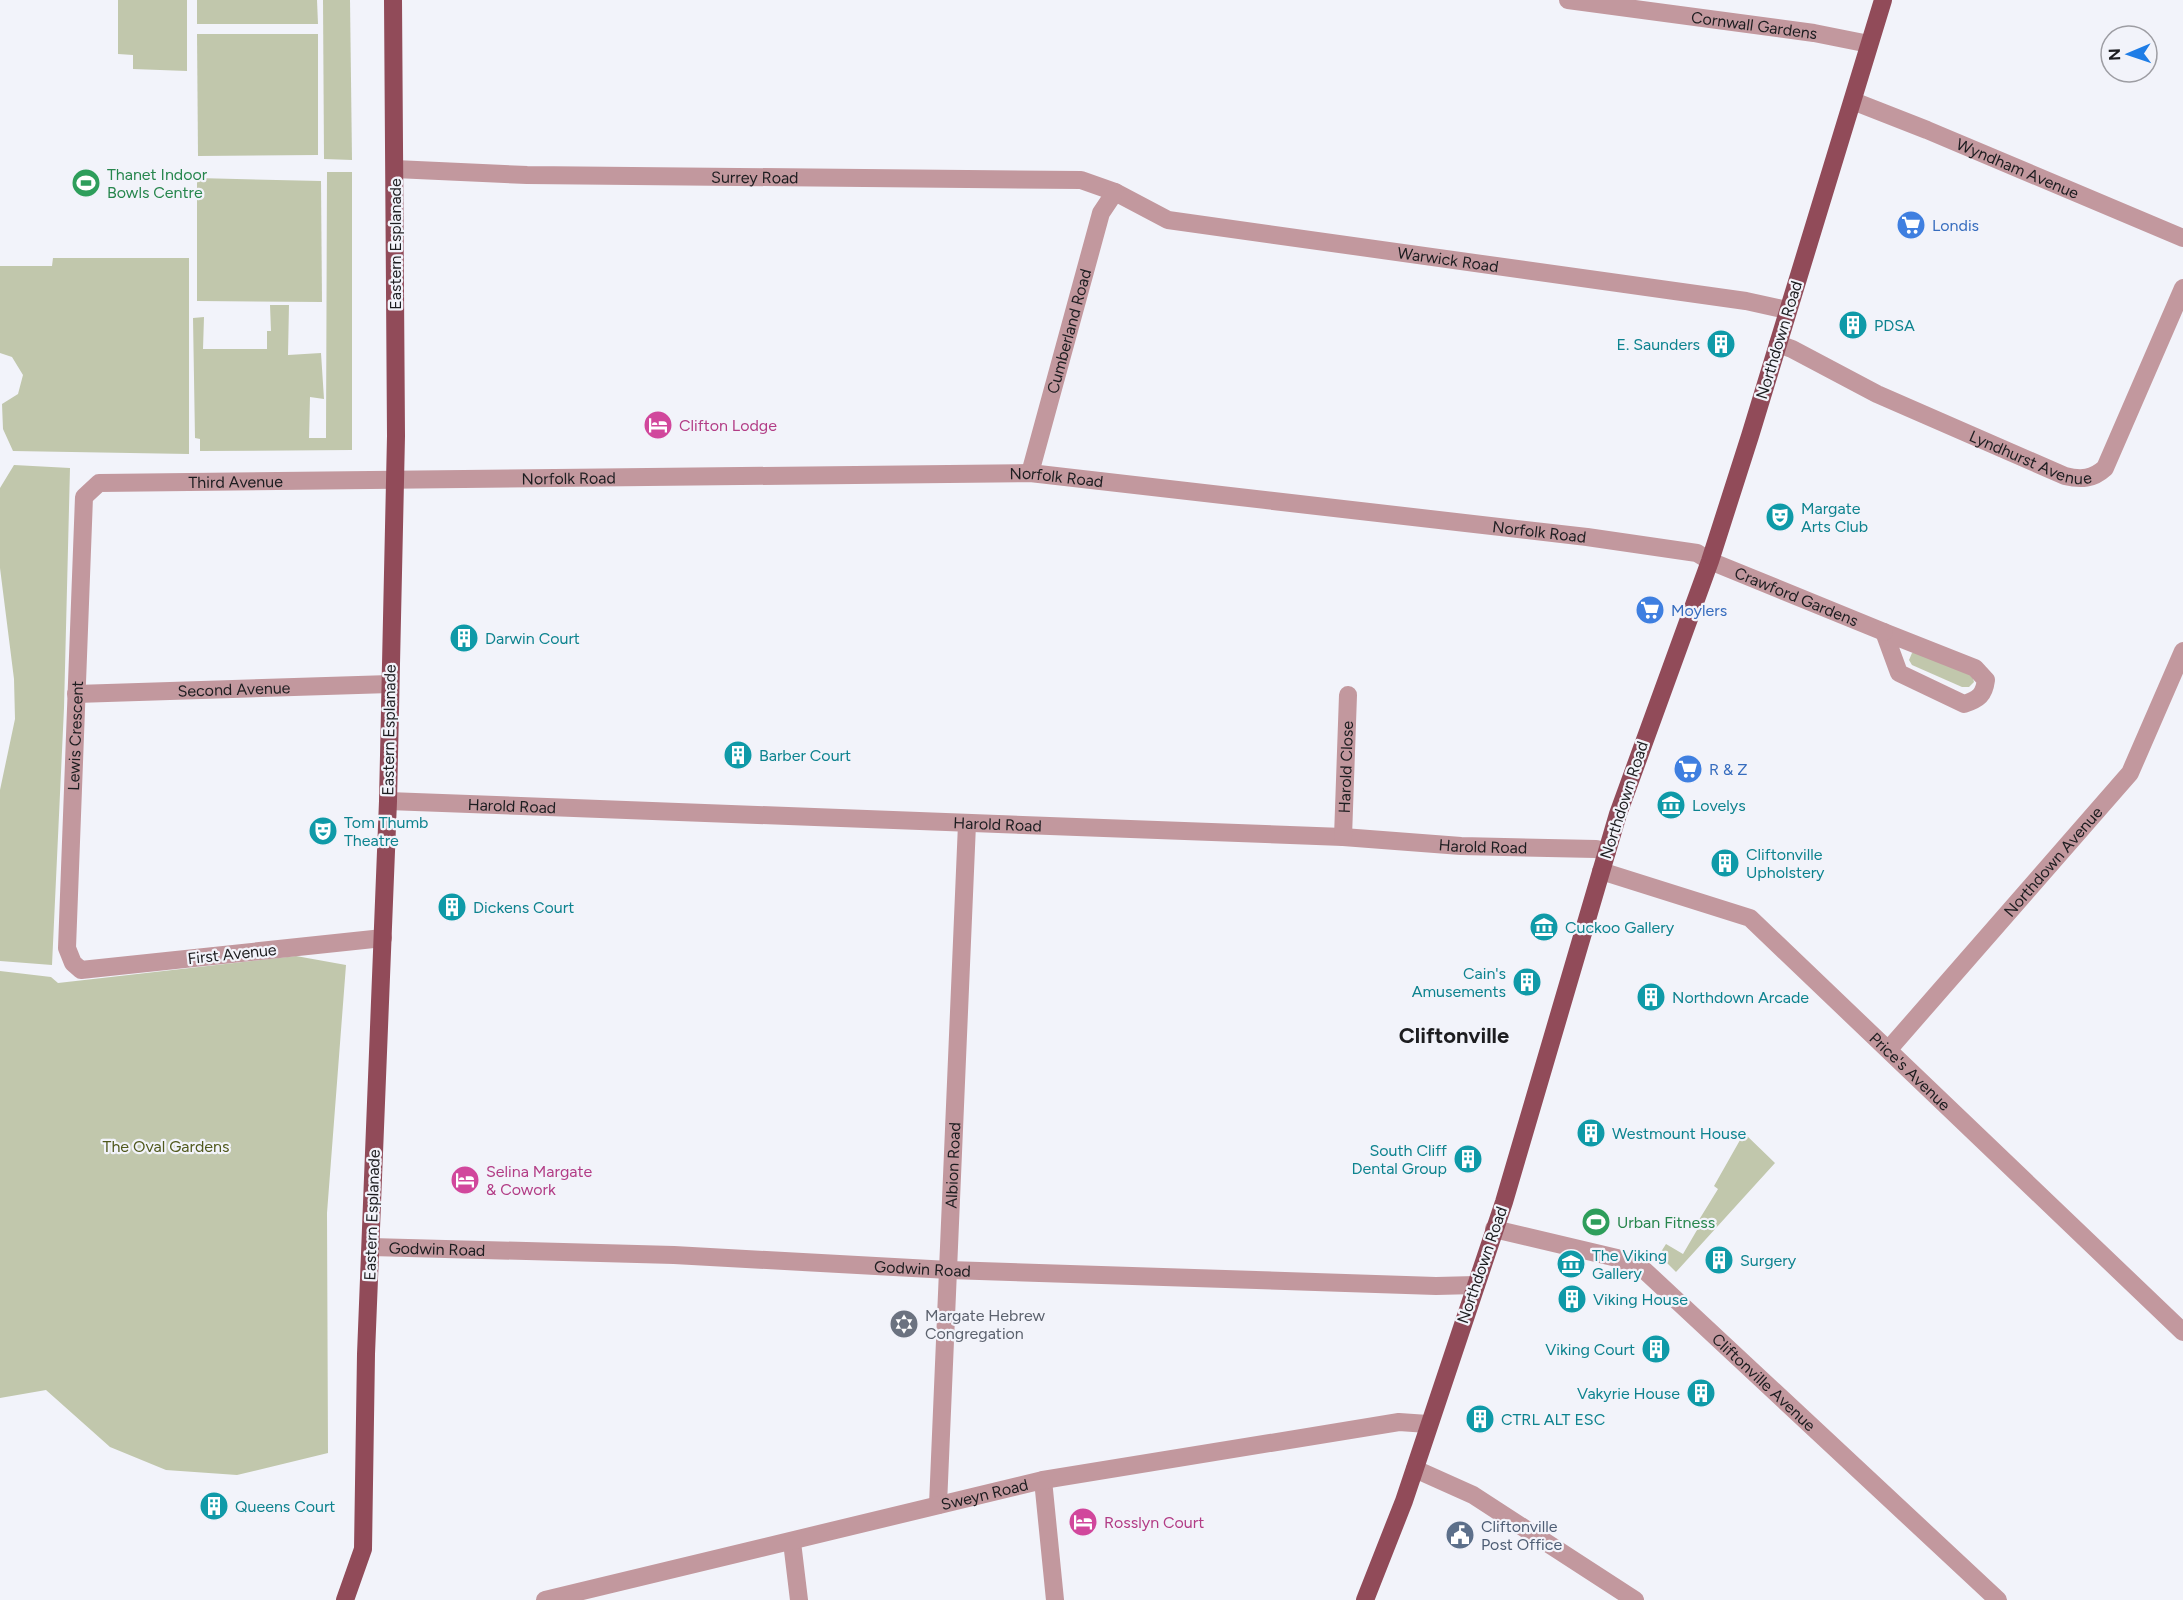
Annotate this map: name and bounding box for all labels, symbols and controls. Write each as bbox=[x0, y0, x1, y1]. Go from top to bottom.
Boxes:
street label: Cornwall Gardens bbox=[1690, 7, 1818, 43]
north arrow bbox=[2099, 24, 2159, 84]
text: N bbox=[2105, 48, 2124, 61]
street label: Wyndham Avenue bbox=[1954, 134, 2082, 203]
place label: Thanet Indoor Bowls Centre bbox=[107, 165, 208, 202]
sports icon: Thanet Indoor Bowls Centre bbox=[70, 167, 102, 199]
street label: Surrey Road bbox=[711, 167, 799, 187]
street label: Eastern Esplanade bbox=[386, 178, 405, 310]
supermarket icon: Londis bbox=[1895, 209, 1927, 241]
place label: Londis bbox=[1932, 216, 1979, 235]
street label: Warwick Road bbox=[1396, 243, 1500, 276]
street label: Cumberland Road bbox=[1043, 267, 1095, 396]
street label: Northdown Road bbox=[1752, 279, 1806, 401]
building icon: PDSA bbox=[1837, 309, 1869, 341]
place label: PDSA bbox=[1874, 316, 1915, 335]
building icon: E. Saunders bbox=[1705, 328, 1737, 360]
place label: E. Saunders bbox=[1616, 335, 1700, 354]
hotel icon: Clifton Lodge bbox=[642, 409, 674, 441]
place label: Clifton Lodge bbox=[679, 416, 777, 435]
street label: Lyndhurst Avenue bbox=[1967, 426, 2094, 488]
street label: Norfolk Road bbox=[1009, 463, 1104, 491]
street label: Norfolk Road bbox=[521, 468, 616, 488]
street label: Third Avenue bbox=[188, 472, 283, 492]
place label: Margate Arts Club bbox=[1801, 499, 1868, 536]
theatre icon: Margate Arts Club bbox=[1764, 501, 1796, 533]
street label: Norfolk Road bbox=[1491, 517, 1587, 546]
street label: Crawford Gardens bbox=[1732, 563, 1861, 630]
supermarket icon: Moylers bbox=[1634, 594, 1666, 626]
place label: Moylers bbox=[1671, 601, 1727, 620]
building icon: Darwin Court bbox=[448, 622, 480, 654]
place label: Darwin Court bbox=[485, 629, 580, 648]
street label: Eastern Esplanade bbox=[378, 664, 400, 796]
street label: Second Avenue bbox=[177, 678, 291, 700]
street label: Lewis Crescent bbox=[63, 680, 87, 791]
street label: Harold Close bbox=[1334, 720, 1357, 814]
building icon: Barber Court bbox=[722, 739, 754, 771]
street label: Northdown Road bbox=[1596, 739, 1652, 861]
place label: Barber Court bbox=[759, 746, 851, 765]
supermarket icon: R & Z bbox=[1672, 753, 1704, 785]
place label: R & Z bbox=[1709, 760, 1747, 779]
museum icon: Lovelys bbox=[1655, 789, 1687, 821]
street label: Harold Road bbox=[467, 795, 557, 817]
place label: Lovelys bbox=[1692, 796, 1746, 815]
street label: Northdown Avenue bbox=[2000, 802, 2106, 920]
place label: Tom Thumb Theatre bbox=[344, 813, 428, 850]
street label: Harold Road bbox=[953, 813, 1042, 835]
theatre icon: Tom Thumb Theatre bbox=[307, 815, 339, 847]
street label: Harold Road bbox=[1438, 835, 1528, 857]
place label: Cliftonville Upholstery bbox=[1746, 845, 1825, 882]
building icon: Cliftonville Upholstery bbox=[1709, 847, 1741, 879]
building icon: Dickens Court bbox=[436, 891, 468, 923]
place label: Dickens Court bbox=[473, 898, 574, 917]
museum icon: Cuckoo Gallery bbox=[1528, 911, 1560, 943]
place label: Cuckoo Gallery bbox=[1565, 918, 1675, 937]
street label: First Avenue bbox=[187, 940, 278, 968]
place label: Cain's Amusements bbox=[1412, 964, 1506, 1001]
building icon: Cain's Amusements bbox=[1511, 966, 1543, 998]
building icon: Northdown Arcade bbox=[1635, 981, 1667, 1013]
place label: Northdown Arcade bbox=[1672, 988, 1809, 1007]
district label: Cliftonville bbox=[1399, 1022, 1509, 1049]
street label: Price's Avenue bbox=[1866, 1028, 1955, 1114]
building icon: Westmount House bbox=[1575, 1117, 1607, 1149]
street label: Albion Road bbox=[941, 1122, 964, 1209]
place label: Westmount House bbox=[1612, 1124, 1746, 1143]
park label: The Oval Gardens bbox=[103, 1137, 229, 1156]
place label: South Cliff Dental Group bbox=[1351, 1141, 1447, 1178]
building icon: South Cliff Dental Group bbox=[1452, 1143, 1484, 1175]
street label: Eastern Esplanade bbox=[360, 1149, 384, 1281]
place label: Selina Margate & Cowork bbox=[486, 1162, 592, 1199]
hotel icon: Selina Margate & Cowork bbox=[449, 1164, 481, 1196]
street label: Northdown Road bbox=[1453, 1204, 1511, 1326]
sports icon: Urban Fitness bbox=[1580, 1206, 1612, 1238]
place label: Urban Fitness bbox=[1617, 1213, 1715, 1232]
street label: Godwin Road bbox=[388, 1238, 486, 1260]
building icon: Surgery bbox=[1703, 1244, 1735, 1276]
place label: The Viking Gallery bbox=[1592, 1246, 1667, 1283]
museum icon: The Viking Gallery bbox=[1555, 1248, 1587, 1280]
place label: Surgery bbox=[1740, 1251, 1797, 1270]
street label: Godwin Road bbox=[874, 1256, 971, 1280]
building icon: Viking House bbox=[1556, 1283, 1588, 1315]
place label: Viking House bbox=[1593, 1290, 1688, 1309]
place label: Margate Hebrew Congregation bbox=[925, 1306, 1045, 1343]
synagogue icon: Margate Hebrew Congregation bbox=[888, 1308, 920, 1340]
street label: Cliftonville Avenue bbox=[1708, 1329, 1820, 1435]
building icon: Viking Court bbox=[1640, 1333, 1672, 1365]
place label: Viking Court bbox=[1545, 1340, 1635, 1359]
building icon: Vakyrie House bbox=[1685, 1377, 1717, 1409]
place label: Vakyrie House bbox=[1577, 1384, 1680, 1403]
building icon: CTRL ALT ESC bbox=[1464, 1403, 1496, 1435]
place label: CTRL ALT ESC bbox=[1501, 1410, 1605, 1429]
street label: Sweyn Road bbox=[939, 1474, 1030, 1514]
building icon: Queens Court bbox=[198, 1490, 230, 1522]
place label: Queens Court bbox=[235, 1497, 335, 1516]
hotel icon: Rosslyn Court bbox=[1067, 1506, 1099, 1538]
place label: Rosslyn Court bbox=[1104, 1513, 1204, 1532]
place label: Cliftonville Post Office bbox=[1481, 1517, 1562, 1554]
public building icon: Cliftonville Post Office bbox=[1444, 1519, 1476, 1551]

